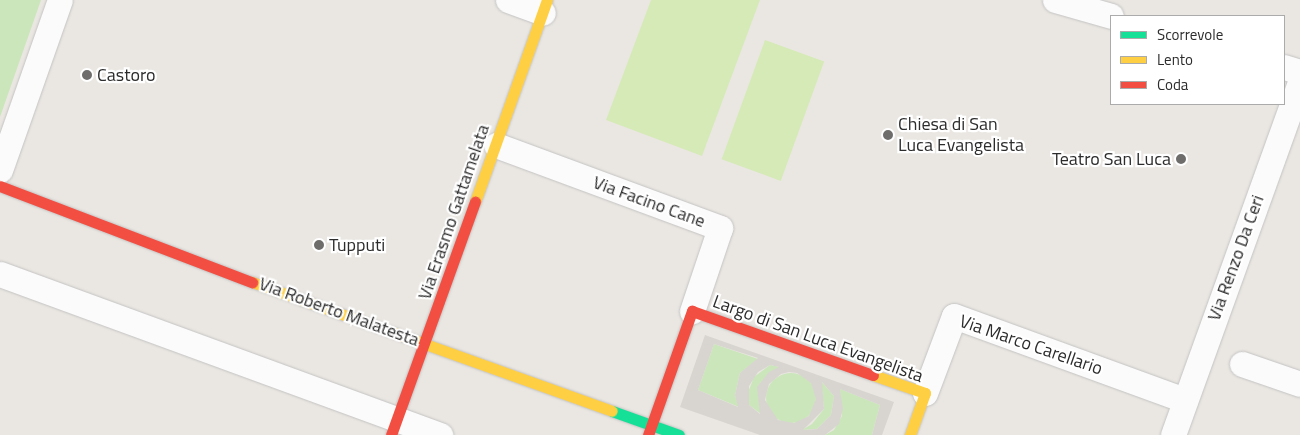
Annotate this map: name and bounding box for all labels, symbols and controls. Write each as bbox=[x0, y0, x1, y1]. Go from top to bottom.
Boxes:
legend bbox=[1110, 15, 1285, 105]
text: Scorrevole bbox=[1157, 23, 1223, 46]
text: Lento bbox=[1157, 48, 1193, 71]
place label: Castoro bbox=[97, 64, 156, 86]
marker: Castoro bbox=[81, 69, 93, 81]
text: Coda bbox=[1157, 73, 1188, 96]
place label: Chiesa di San Luca Evangelista bbox=[898, 114, 1024, 156]
street label: Via Erasmo Gattamelata bbox=[414, 122, 494, 302]
marker: Chiesa di San Luca Evangelista bbox=[882, 129, 894, 141]
place label: Teatro San Luca bbox=[1052, 148, 1171, 170]
marker: Teatro San Luca bbox=[1175, 153, 1187, 165]
street label: Via Facino Cane bbox=[590, 172, 708, 232]
street label: Via Renzo Da Ceri bbox=[1203, 192, 1269, 324]
place label: Tupputi bbox=[329, 234, 385, 256]
marker: Tupputi bbox=[313, 239, 325, 251]
street label: Via Roberto Malatesta bbox=[256, 273, 422, 351]
street label: Largo di San Luca Evangelista bbox=[710, 291, 926, 387]
street label: Via Marco Carellario bbox=[957, 310, 1105, 380]

